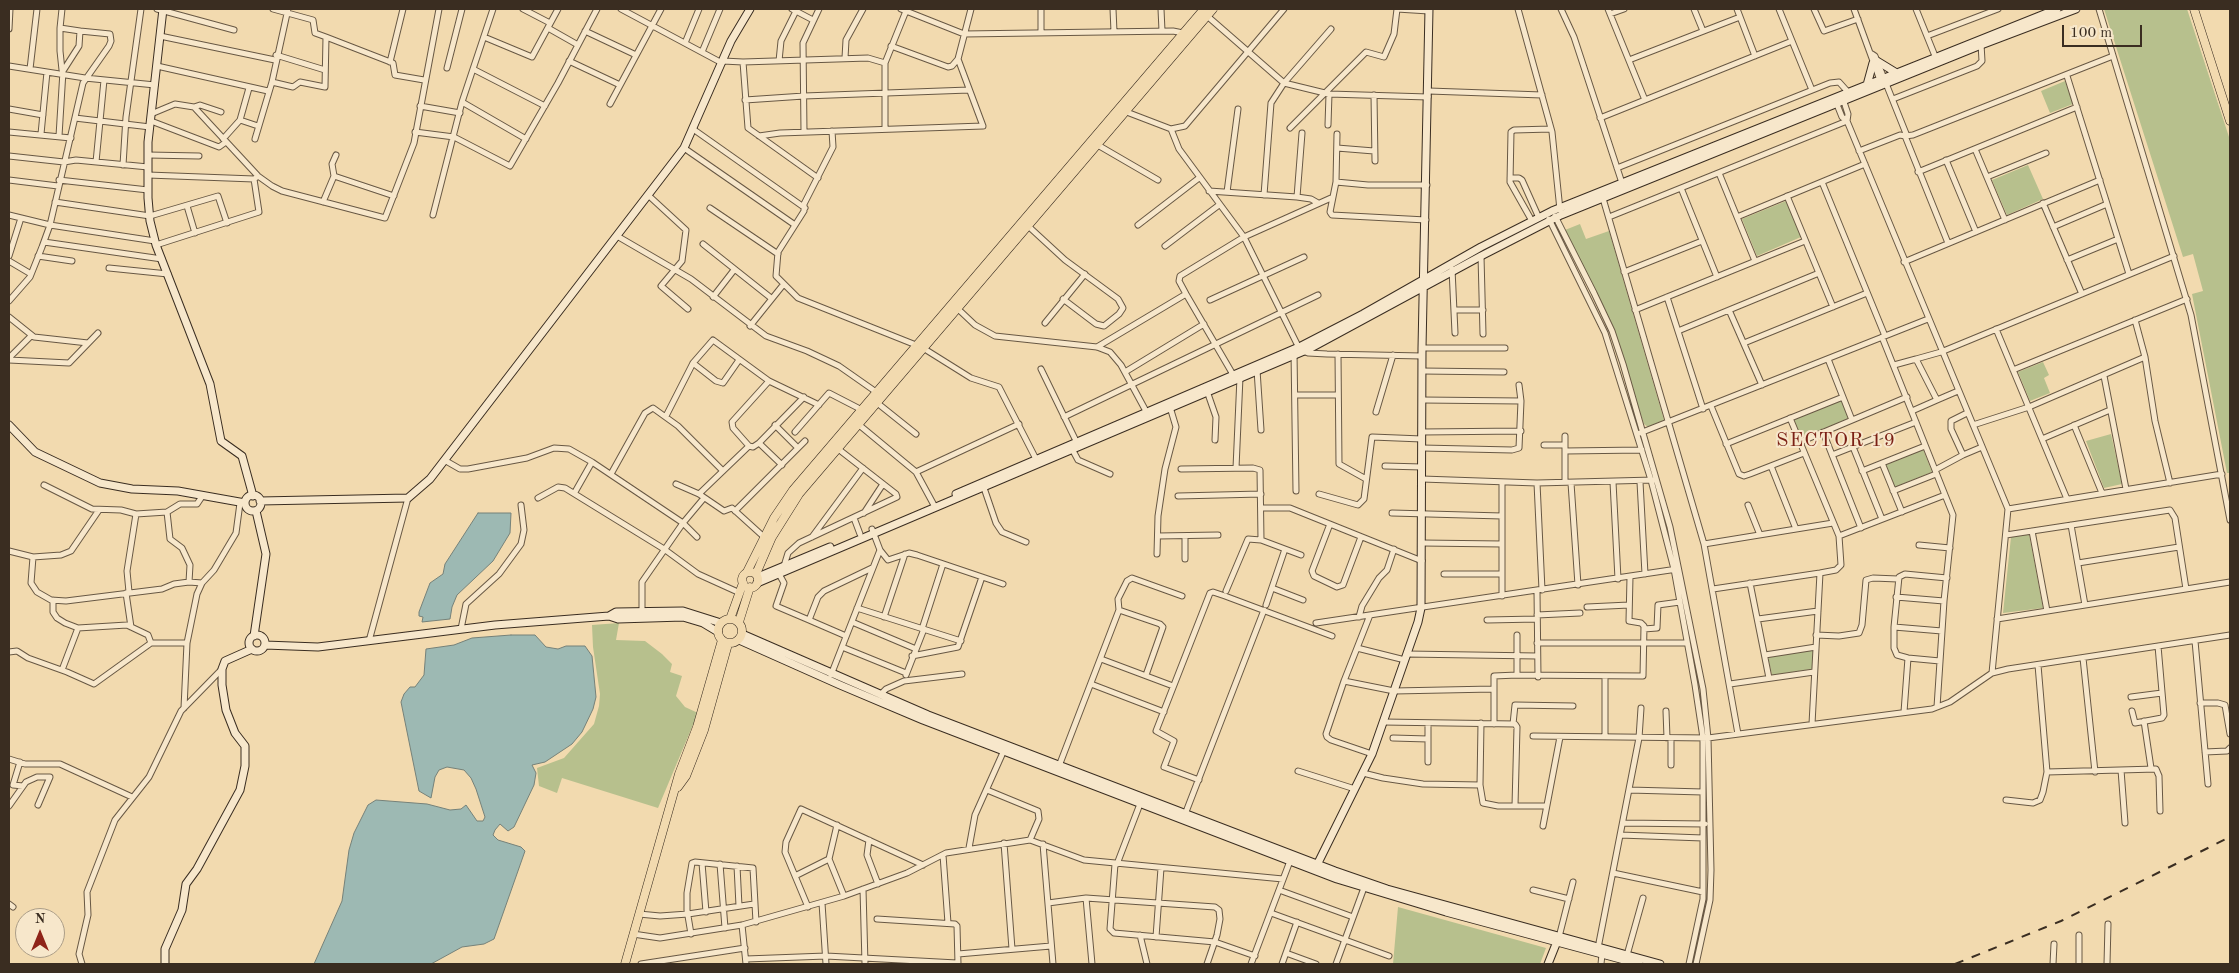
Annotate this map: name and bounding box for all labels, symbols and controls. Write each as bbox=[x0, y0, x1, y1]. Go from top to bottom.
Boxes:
scale bar bbox=[2064, 15, 2144, 47]
text: 100 m bbox=[2070, 26, 2112, 41]
district label: SECTOR 19 bbox=[1775, 429, 1897, 453]
north arrow bbox=[15, 908, 65, 958]
text: N bbox=[35, 912, 45, 926]

